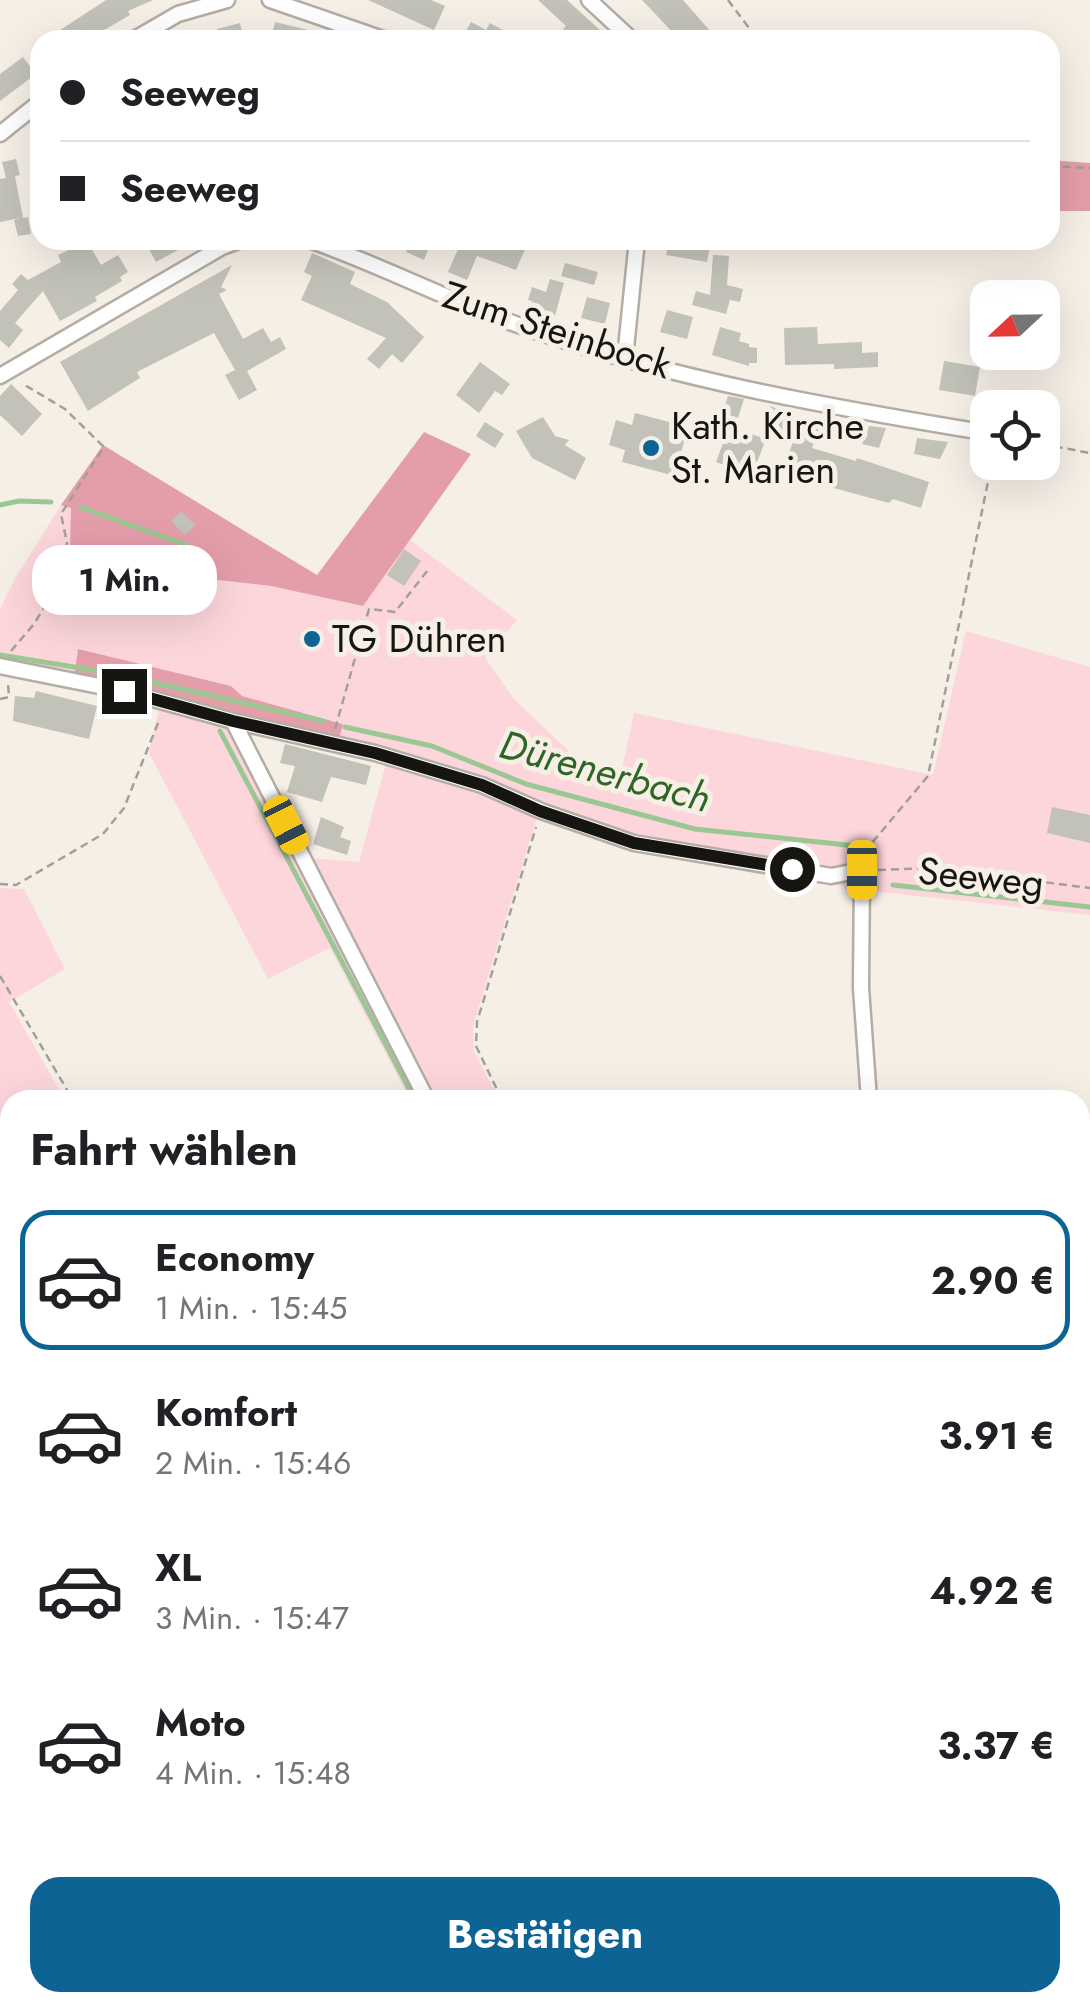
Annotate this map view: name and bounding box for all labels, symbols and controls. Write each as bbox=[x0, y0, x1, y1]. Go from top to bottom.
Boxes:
text: Seeweg bbox=[120, 65, 260, 120]
text: Seeweg bbox=[120, 161, 260, 216]
street label: Zum Steinbock bbox=[436, 267, 679, 392]
north arrow bbox=[970, 280, 1060, 370]
map controls bbox=[970, 280, 1060, 480]
button: locate bbox=[970, 390, 1060, 480]
place label: Kath. Kirche St. Marien bbox=[671, 398, 864, 497]
marker: Kath. Kirche St. Marien bbox=[640, 437, 662, 459]
callout: 1 Min. bbox=[32, 546, 216, 616]
text: 1 Min. bbox=[79, 557, 170, 603]
place label: TG Dühren bbox=[332, 611, 506, 666]
marker: TG Dühren bbox=[301, 628, 323, 650]
route end bbox=[102, 669, 147, 714]
water label: Dürenerbach bbox=[493, 715, 717, 827]
car bbox=[259, 791, 313, 859]
car bbox=[847, 840, 877, 900]
street label: Seeweg bbox=[916, 843, 1047, 910]
route start bbox=[770, 847, 815, 892]
text: Fahrt wählen bbox=[30, 1117, 298, 1182]
text: Economy bbox=[155, 1230, 314, 1285]
icon: car bbox=[35, 1235, 125, 1325]
text: 2.90 € bbox=[931, 1253, 1055, 1308]
text: 1 Min. · 15:45 bbox=[155, 1285, 347, 1331]
text: Komfort bbox=[155, 1385, 297, 1440]
icon: car bbox=[35, 1390, 125, 1480]
text: 3.91 € bbox=[939, 1408, 1055, 1463]
text: 2 Min. · 15:46 bbox=[155, 1440, 351, 1486]
text: XL bbox=[155, 1540, 201, 1595]
icon: car bbox=[35, 1545, 125, 1635]
text: 4.92 € bbox=[930, 1563, 1055, 1618]
text: 3 Min. · 15:47 bbox=[155, 1595, 349, 1641]
text: Moto bbox=[155, 1695, 246, 1750]
icon: car bbox=[35, 1700, 125, 1790]
text: 3.37 € bbox=[938, 1718, 1055, 1773]
text: 4 Min. · 15:48 bbox=[155, 1750, 351, 1796]
button: Bestätigen bbox=[30, 1877, 1060, 1992]

